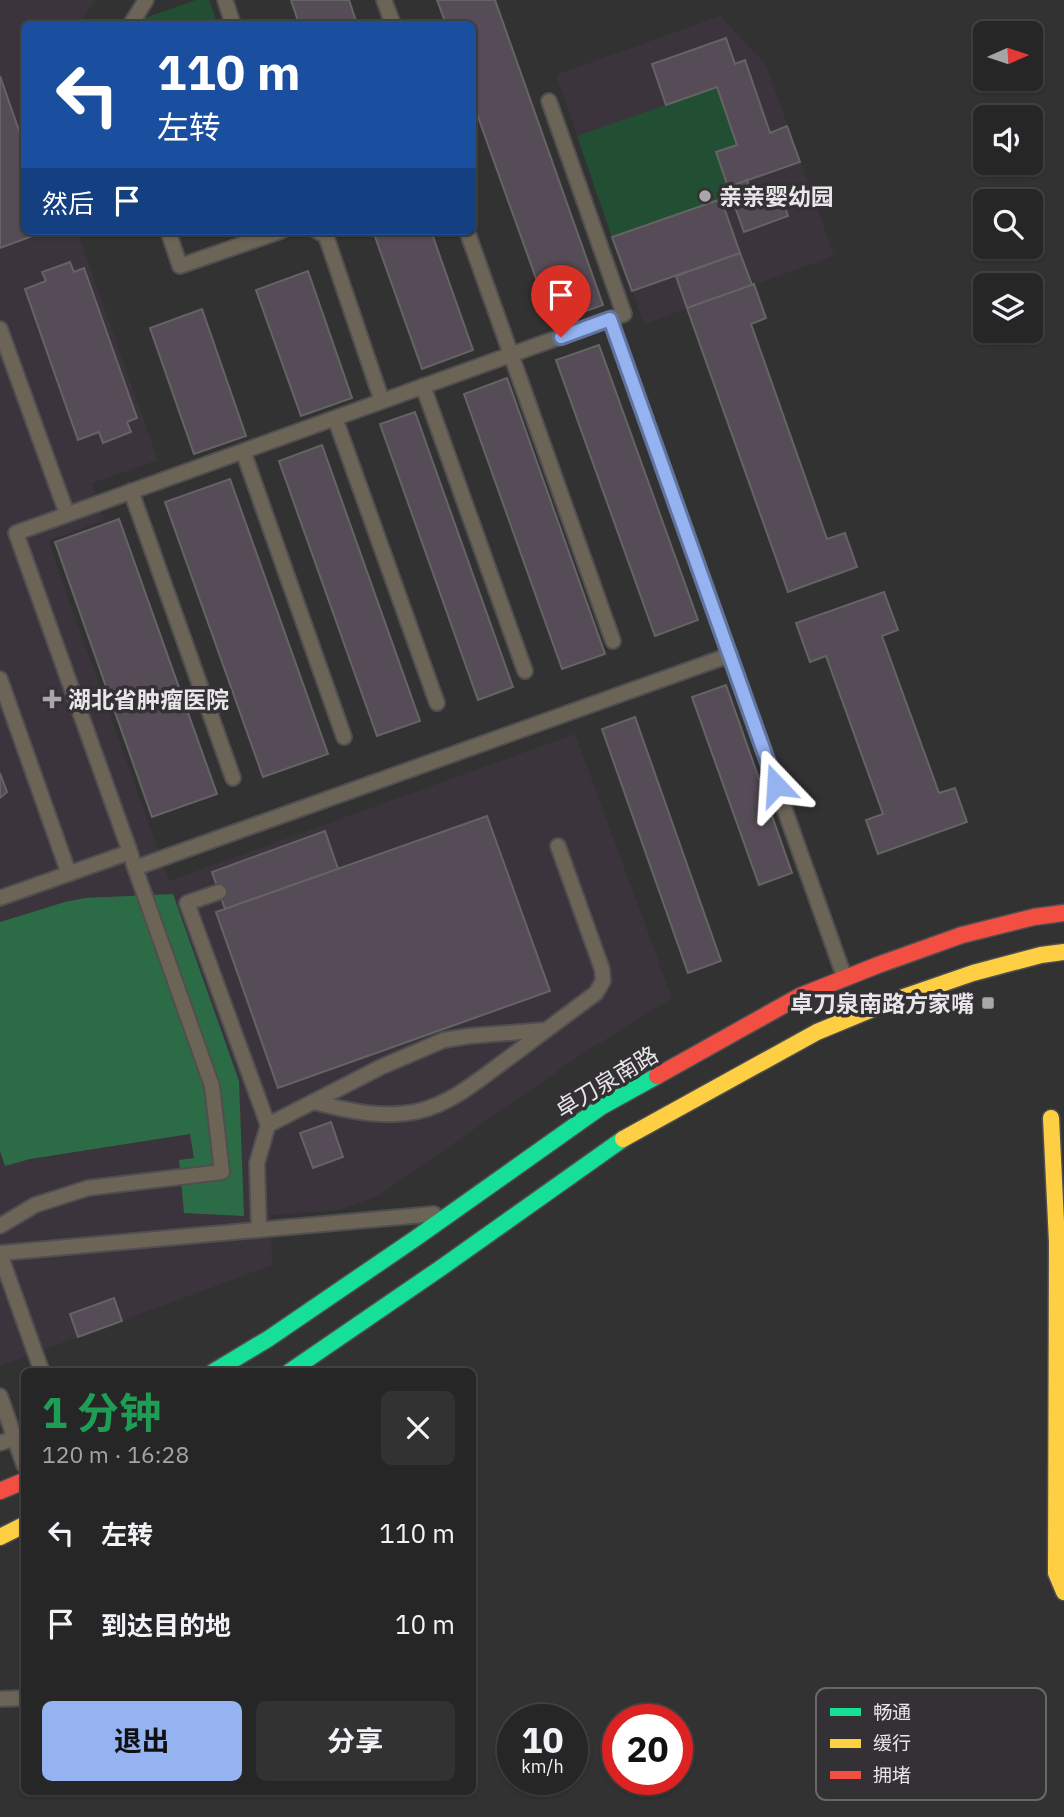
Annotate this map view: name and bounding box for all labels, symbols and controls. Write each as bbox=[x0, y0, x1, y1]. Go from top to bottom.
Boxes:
north arrow bbox=[973, 21, 1043, 91]
map controls bbox=[973, 21, 1043, 343]
text: 110 m bbox=[157, 40, 301, 103]
icon: left bbox=[42, 49, 133, 140]
button: sound bbox=[973, 105, 1043, 175]
text: 左转 bbox=[157, 106, 221, 148]
place label: 亲亲婴幼园 bbox=[719, 181, 834, 211]
icon: arrive bbox=[108, 182, 146, 220]
text: 然后 bbox=[42, 186, 94, 220]
marker: 亲亲婴幼园 bbox=[697, 188, 713, 204]
button: search bbox=[973, 189, 1043, 259]
pin bbox=[531, 265, 591, 337]
button: layers bbox=[973, 273, 1043, 343]
icon: arrive bbox=[542, 276, 580, 314]
place label: 湖北省肿瘤医院 bbox=[68, 684, 229, 714]
marker: 湖北省肿瘤医院 bbox=[42, 689, 62, 709]
position arrow bbox=[739, 748, 813, 822]
place label: 卓刀泉南路方家嘴 bbox=[790, 988, 974, 1018]
marker: 卓刀泉南路方家嘴 bbox=[980, 995, 996, 1011]
street label: 卓刀泉南路 bbox=[549, 1039, 663, 1123]
text: 1 分钟 bbox=[42, 1385, 161, 1440]
button: close bbox=[381, 1391, 455, 1465]
text: 120 m · 16:28 bbox=[42, 1439, 189, 1469]
icon: left bbox=[42, 1514, 80, 1552]
text: 110 m bbox=[379, 1516, 455, 1550]
text: 左转 bbox=[101, 1517, 153, 1551]
icon: arrive bbox=[42, 1605, 80, 1643]
text: 10 m bbox=[395, 1607, 455, 1641]
text: 到达目的地 bbox=[101, 1608, 231, 1642]
legend bbox=[816, 1688, 1046, 1800]
text: 畅通 bbox=[873, 1700, 911, 1724]
button: 退出 bbox=[42, 1701, 242, 1781]
button: 分享 bbox=[256, 1701, 455, 1781]
speed limit sign: 20 bbox=[602, 1704, 693, 1795]
text: 10 bbox=[521, 1717, 564, 1763]
text: 缓行 bbox=[873, 1731, 911, 1755]
text: km/h bbox=[521, 1755, 564, 1778]
text: 拥堵 bbox=[873, 1763, 911, 1787]

